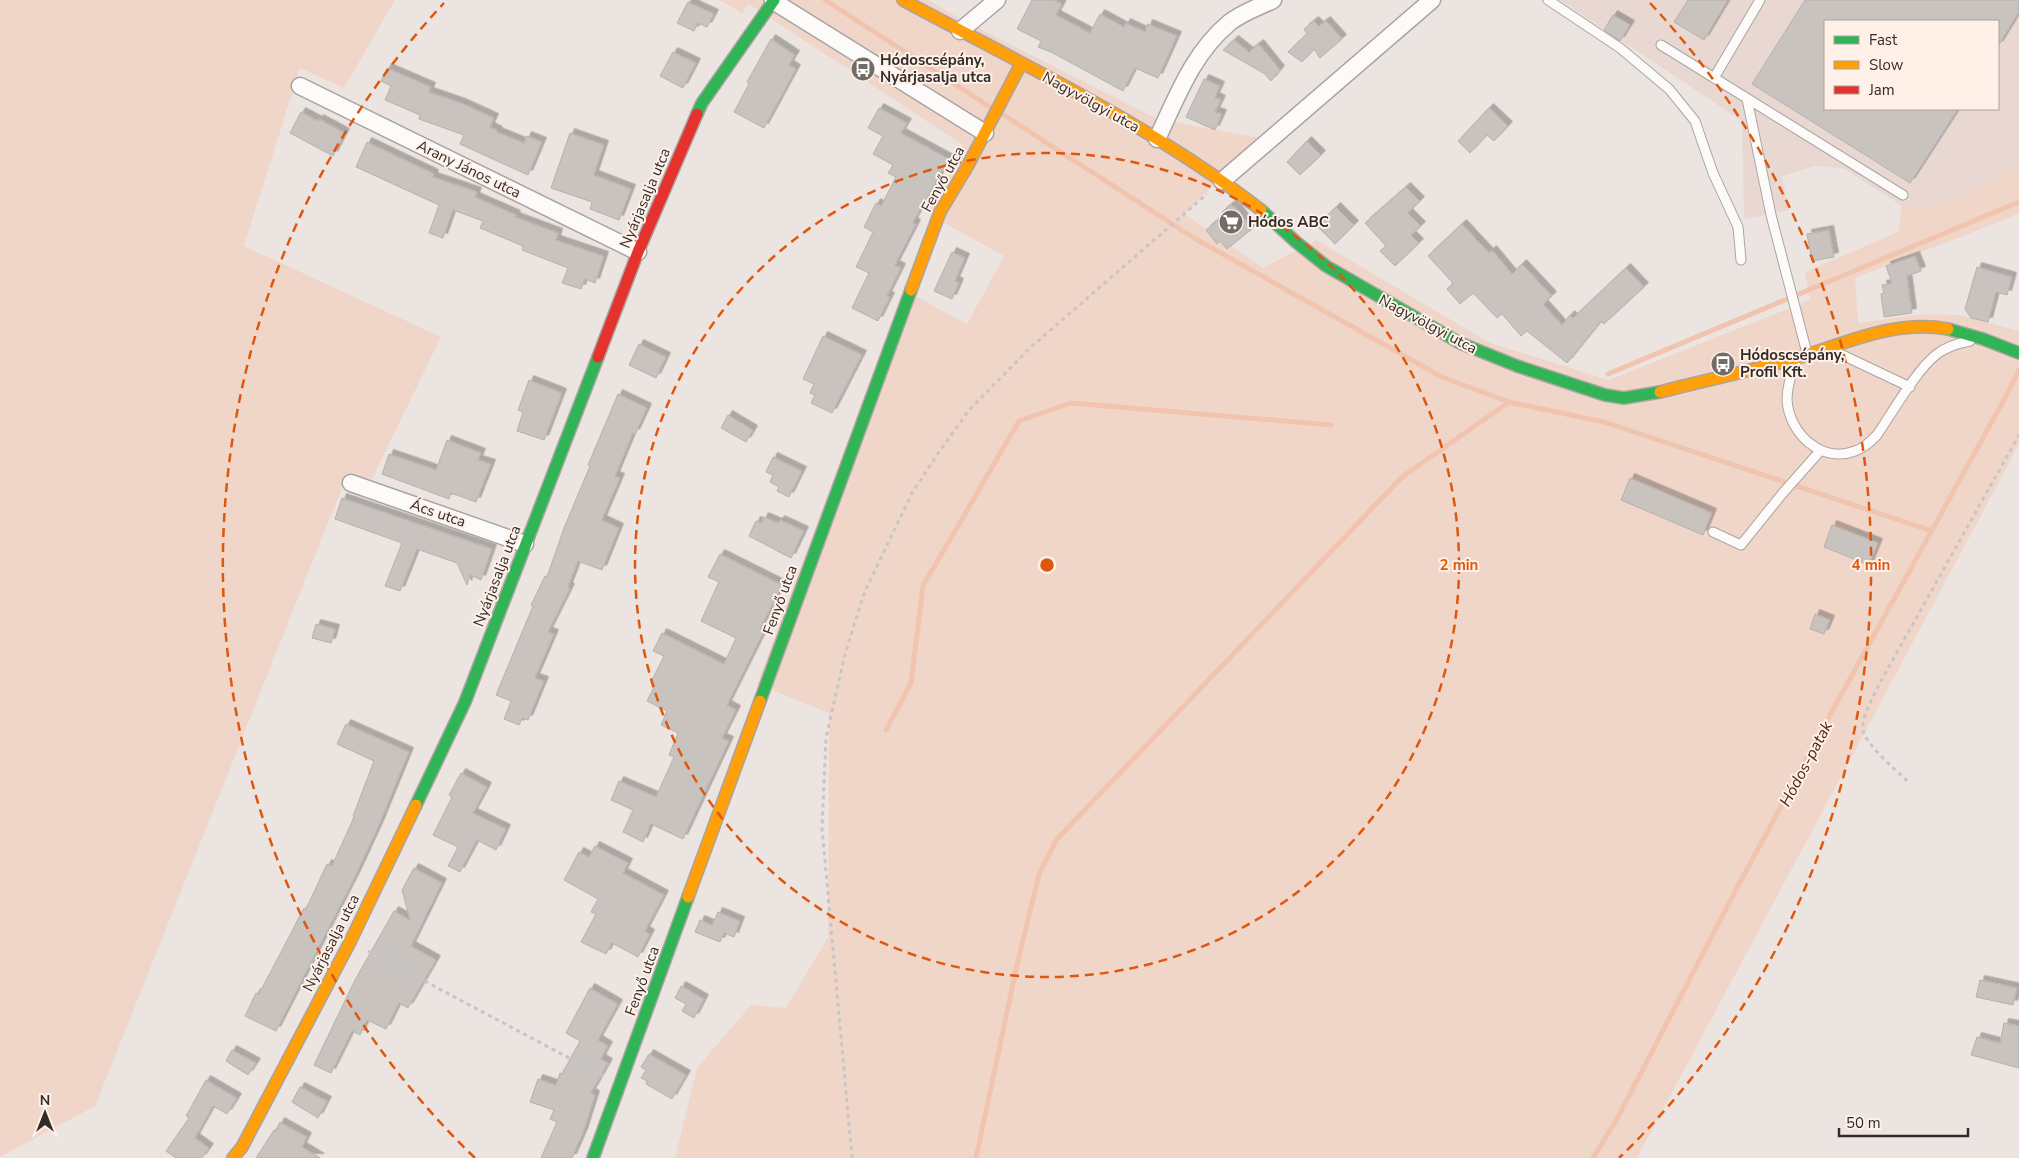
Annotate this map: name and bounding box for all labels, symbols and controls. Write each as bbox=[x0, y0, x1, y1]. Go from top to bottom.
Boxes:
legend bbox=[1824, 20, 1999, 110]
text: Fast bbox=[1869, 30, 1898, 50]
place label: Hódoscsépány, Nyárjasalja utca bbox=[880, 50, 991, 87]
text: Slow bbox=[1869, 55, 1904, 75]
bus stop icon: Hódoscsépány, Nyárjasalja utca bbox=[850, 56, 876, 82]
street label: Nagyvölgyi utca bbox=[1039, 67, 1143, 137]
text: Jam bbox=[1868, 80, 1895, 100]
street label: Arany János utca bbox=[414, 135, 524, 203]
street label: Fenyő utca bbox=[917, 142, 969, 216]
street label: Nyárjasalja utca bbox=[615, 145, 675, 251]
supermarket icon: Hódos ABC bbox=[1218, 209, 1244, 235]
place label: Hódos ABC bbox=[1248, 212, 1329, 232]
street label: Nagyvölgyi utca bbox=[1375, 290, 1481, 358]
place label: Hódoscsépány, Profil Kft. bbox=[1740, 345, 1845, 382]
bus stop icon: Hódoscsépány, Profil Kft. bbox=[1710, 351, 1736, 377]
street label: Ács utca bbox=[408, 494, 468, 532]
street label: Nyárjasalja utca bbox=[469, 523, 525, 629]
text: 2 min bbox=[1440, 555, 1478, 575]
text: 4 min bbox=[1852, 555, 1890, 575]
centre of rings bbox=[1038, 556, 1056, 574]
street label: Fenyő utca bbox=[758, 562, 802, 638]
water label: Hódos-patak bbox=[1774, 717, 1838, 811]
street label: Nyárjasalja utca bbox=[298, 891, 364, 995]
street label: Fenyő utca bbox=[620, 943, 664, 1019]
north arrow bbox=[20, 1088, 70, 1138]
text: N bbox=[40, 1091, 50, 1110]
scale bar bbox=[1839, 1106, 1968, 1138]
text: 50 m bbox=[1846, 1113, 1881, 1133]

